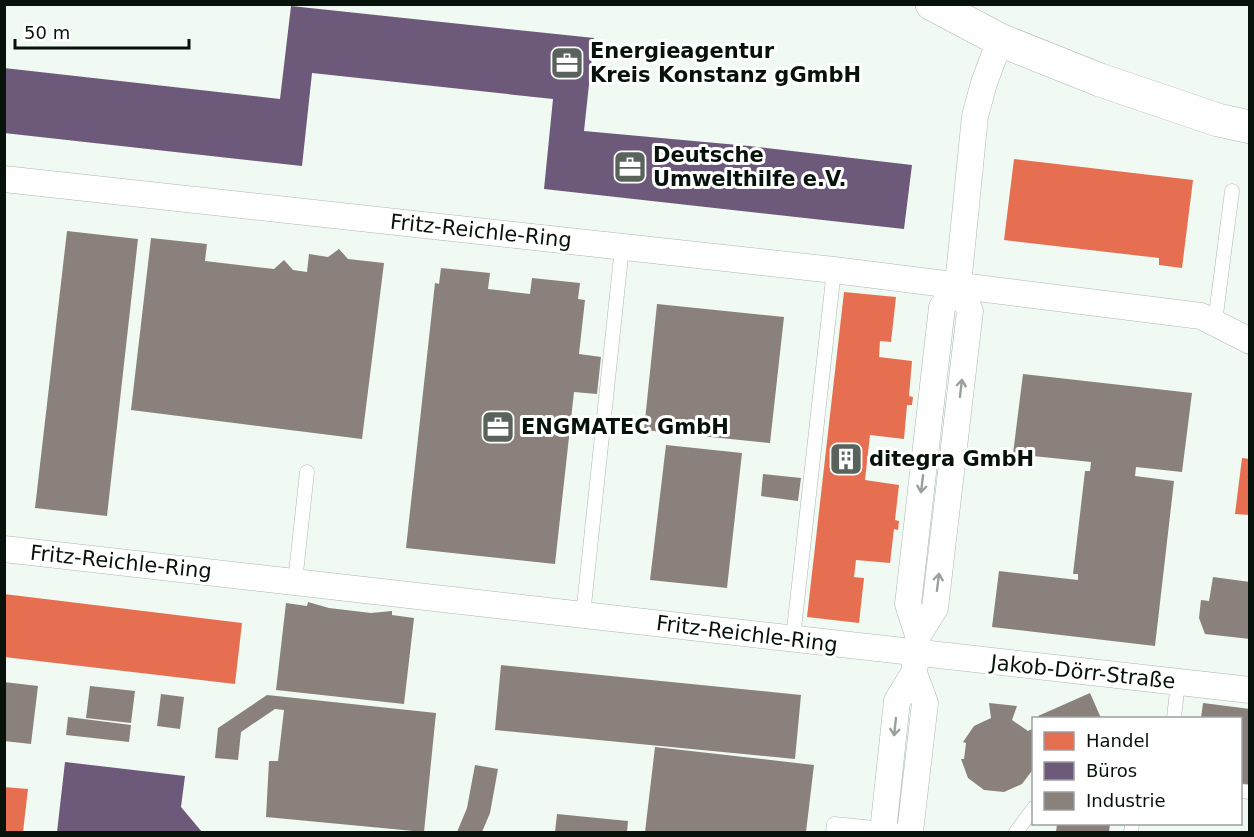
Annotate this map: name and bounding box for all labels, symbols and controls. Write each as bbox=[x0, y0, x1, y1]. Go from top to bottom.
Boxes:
scale bar bbox=[15, 12, 189, 50]
text: 50 m bbox=[24, 22, 70, 43]
place label: Energieagentur Kreis Konstanz gGmbH bbox=[590, 39, 861, 87]
office icon: Energieagentur Kreis Konstanz gGmbH bbox=[549, 45, 585, 81]
place label: Deutsche Umwelthilfe e.V. bbox=[653, 143, 847, 191]
office icon: Deutsche Umwelthilfe e.V. bbox=[612, 149, 648, 185]
street label: Fritz-Reichle-Ring bbox=[389, 210, 573, 252]
one-way arrow bbox=[956, 378, 967, 398]
office icon: ENGMATEC GmbH bbox=[480, 409, 516, 445]
place label: ENGMATEC GmbH bbox=[521, 415, 729, 439]
building icon: ditegra GmbH bbox=[828, 441, 864, 477]
place label: ditegra GmbH bbox=[869, 447, 1034, 471]
one-way arrow bbox=[916, 474, 927, 493]
street label: Fritz-Reichle-Ring bbox=[29, 541, 213, 583]
one-way arrow bbox=[933, 572, 944, 592]
street label: Fritz-Reichle-Ring bbox=[655, 611, 839, 657]
street label: Jakob-Dörr-Straße bbox=[987, 650, 1177, 694]
one-way arrow bbox=[889, 716, 900, 736]
legend bbox=[1032, 717, 1242, 825]
text: Handel bbox=[1086, 730, 1149, 751]
text: Büros bbox=[1086, 760, 1137, 781]
text: Industrie bbox=[1086, 790, 1165, 811]

